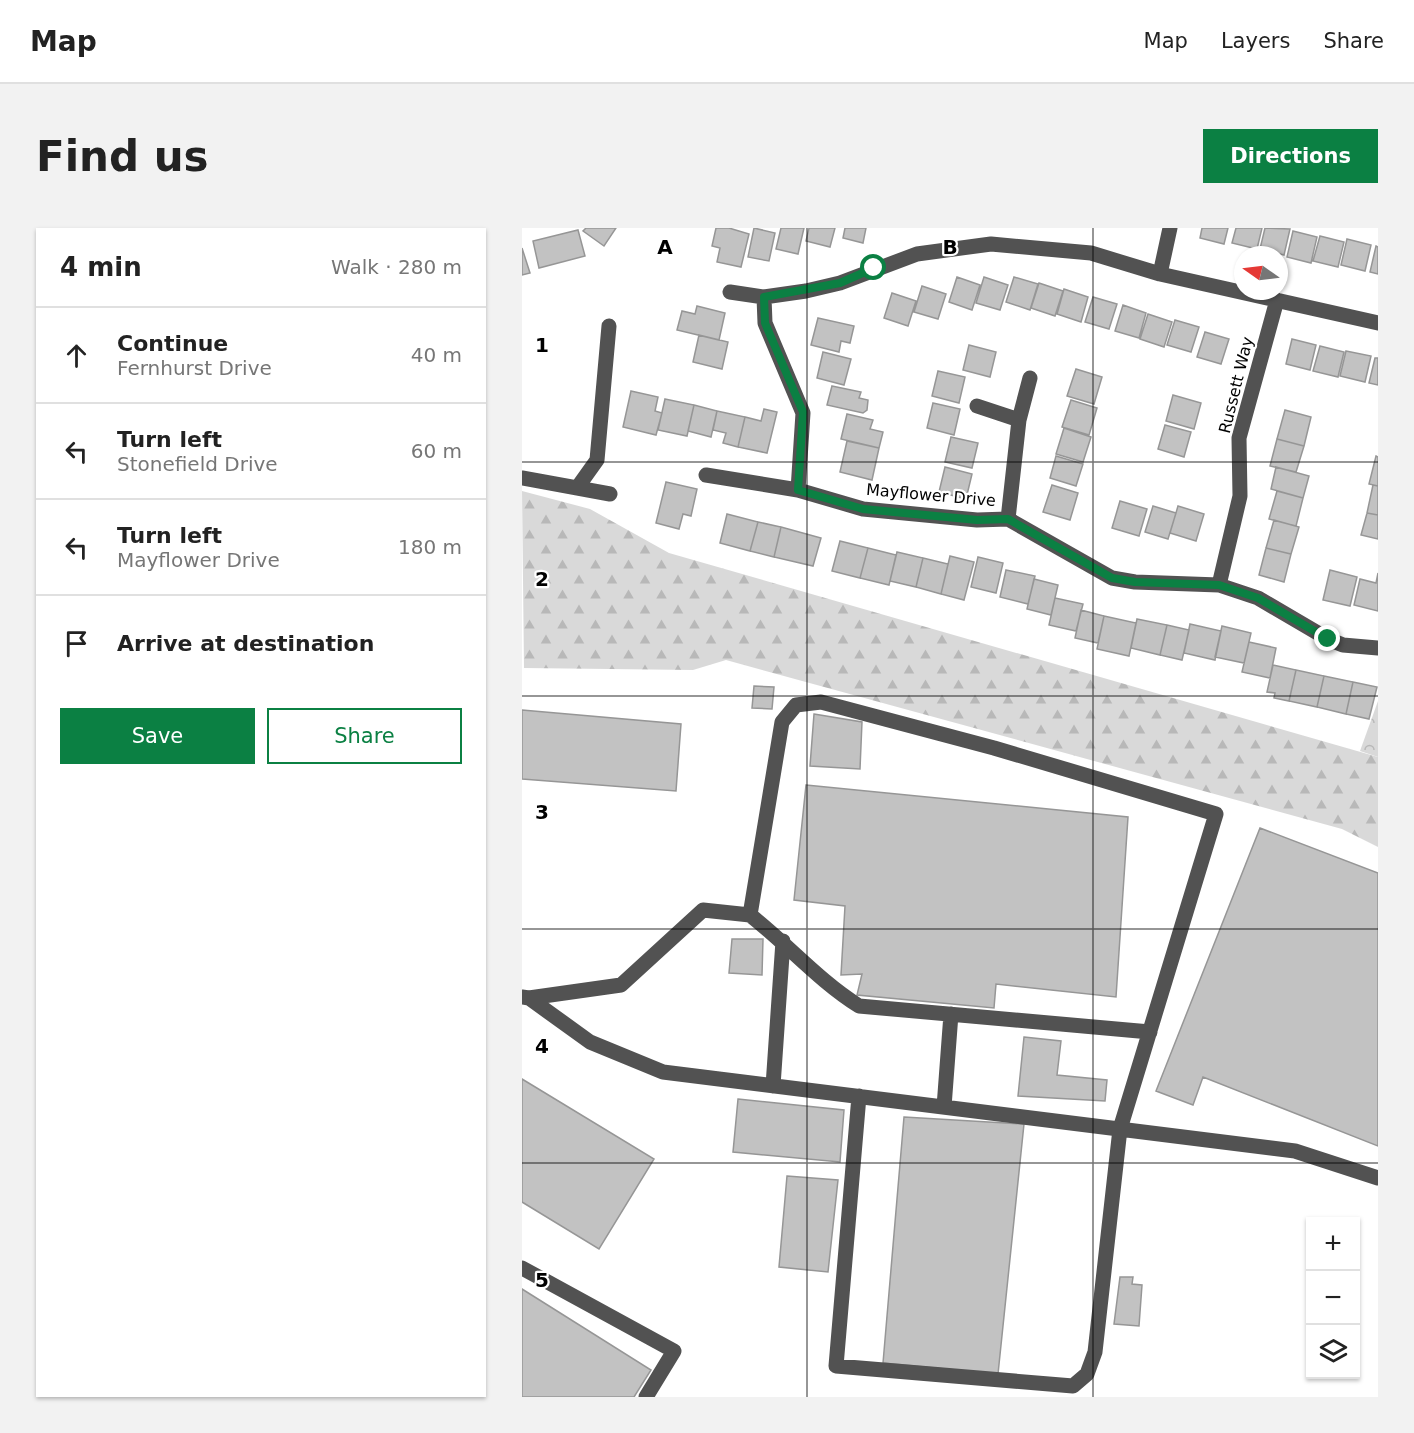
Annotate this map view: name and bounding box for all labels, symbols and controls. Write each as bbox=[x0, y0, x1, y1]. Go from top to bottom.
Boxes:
text: Map bbox=[30, 25, 97, 58]
text: Map bbox=[1144, 29, 1188, 53]
text: Layers bbox=[1221, 29, 1290, 53]
text: Share bbox=[1323, 29, 1384, 53]
button: Directions bbox=[1203, 129, 1378, 183]
text: Find us bbox=[36, 132, 209, 181]
text: A bbox=[657, 235, 673, 259]
text: B bbox=[942, 235, 958, 259]
north arrow bbox=[1234, 246, 1288, 300]
text: 4 min bbox=[60, 252, 142, 282]
route start bbox=[860, 254, 886, 280]
text: Walk · 280 m bbox=[331, 255, 462, 279]
text: Continue bbox=[117, 331, 228, 356]
text: 1 bbox=[535, 333, 549, 357]
street label: Russett Way bbox=[1215, 335, 1257, 435]
icon: ahead bbox=[60, 339, 93, 372]
text: 40 m bbox=[411, 343, 462, 367]
text: Fernhurst Drive bbox=[117, 356, 272, 380]
text: Turn left bbox=[117, 427, 222, 452]
icon: left bbox=[60, 435, 93, 468]
text: 60 m bbox=[411, 439, 462, 463]
text: Stonefield Drive bbox=[117, 452, 278, 476]
street label: Mayflower Drive bbox=[865, 480, 997, 510]
text: Turn left bbox=[117, 523, 222, 548]
icon: left bbox=[60, 531, 93, 564]
text: 180 m bbox=[398, 535, 462, 559]
text: Mayflower Drive bbox=[117, 548, 280, 572]
text: 2 bbox=[535, 567, 549, 591]
route end bbox=[1314, 625, 1340, 651]
icon: arrive bbox=[60, 627, 93, 660]
text: Arrive at destination bbox=[117, 631, 374, 656]
button: Save bbox=[60, 708, 255, 764]
button: Share bbox=[267, 708, 462, 764]
text: 3 bbox=[535, 800, 549, 824]
text: 4 bbox=[535, 1034, 549, 1058]
map controls bbox=[1306, 1217, 1360, 1379]
button: + bbox=[1306, 1217, 1360, 1271]
text: 5 bbox=[535, 1268, 549, 1292]
button: − bbox=[1306, 1271, 1360, 1325]
button: layers bbox=[1306, 1325, 1360, 1379]

